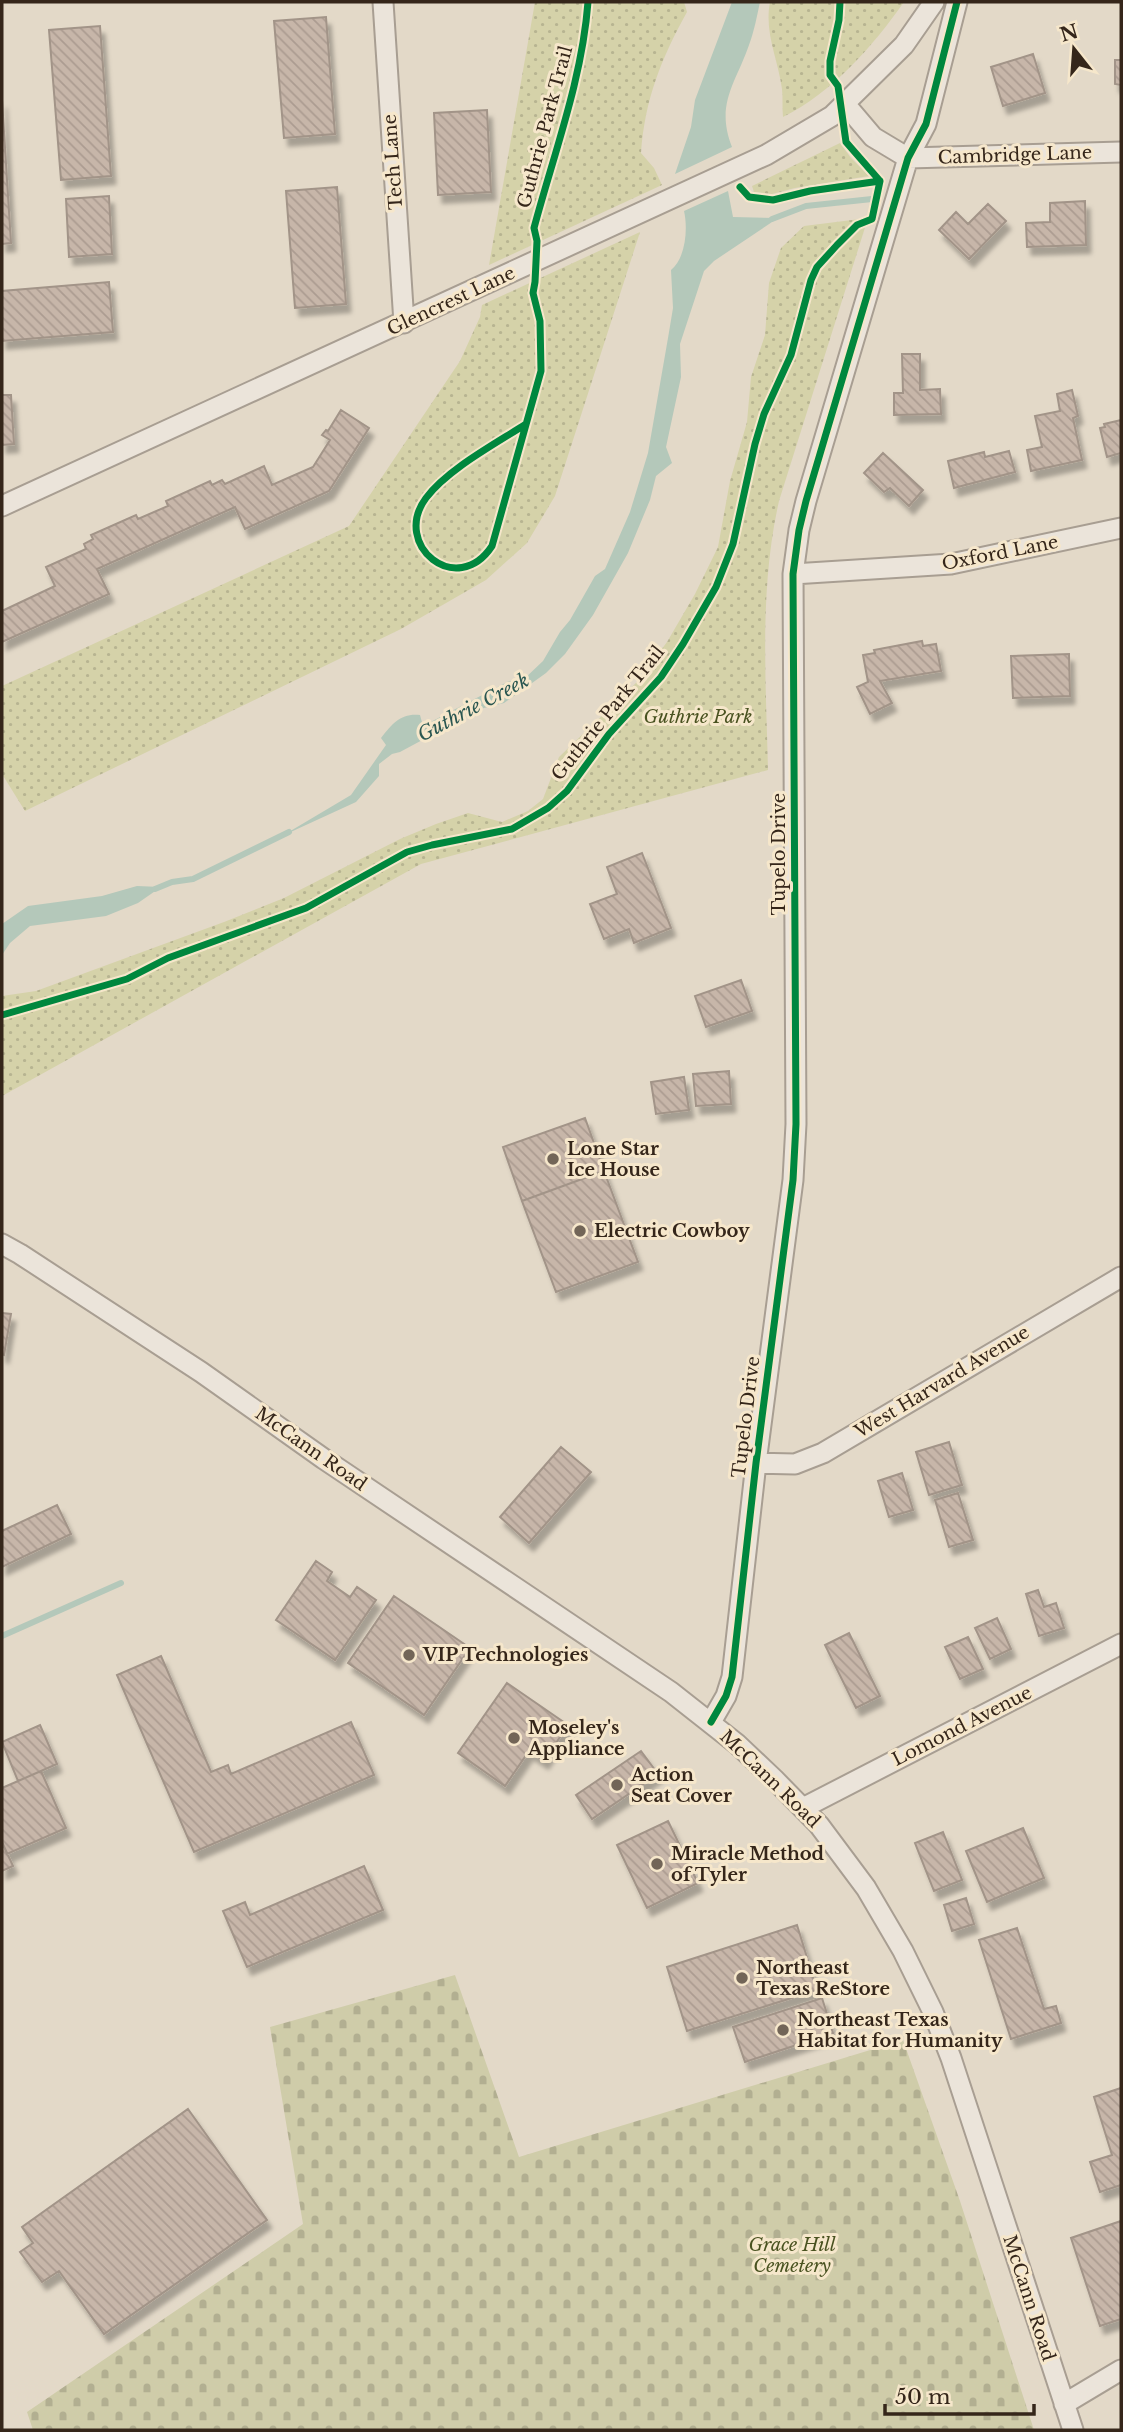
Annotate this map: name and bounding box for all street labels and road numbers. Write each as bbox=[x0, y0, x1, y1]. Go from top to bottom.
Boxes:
street label: Guthrie Park Trail bbox=[513, 43, 577, 210]
street label: Tech Lane bbox=[379, 113, 407, 211]
street label: Cambridge Lane bbox=[937, 141, 1093, 169]
street label: Glencrest Lane bbox=[384, 262, 518, 340]
street label: Oxford Lane bbox=[940, 531, 1060, 575]
street label: Guthrie Park Trail bbox=[547, 641, 669, 785]
street label: Tupelo Drive bbox=[768, 793, 790, 915]
street label: West Harvard Avenue bbox=[850, 1321, 1033, 1443]
street label: Tupelo Drive bbox=[728, 1355, 764, 1479]
street label: McCann Road bbox=[251, 1402, 371, 1496]
street label: Lomond Avenue bbox=[889, 1681, 1035, 1771]
street label: McCann Road bbox=[715, 1726, 825, 1832]
street label: McCann Road bbox=[998, 2232, 1060, 2364]

